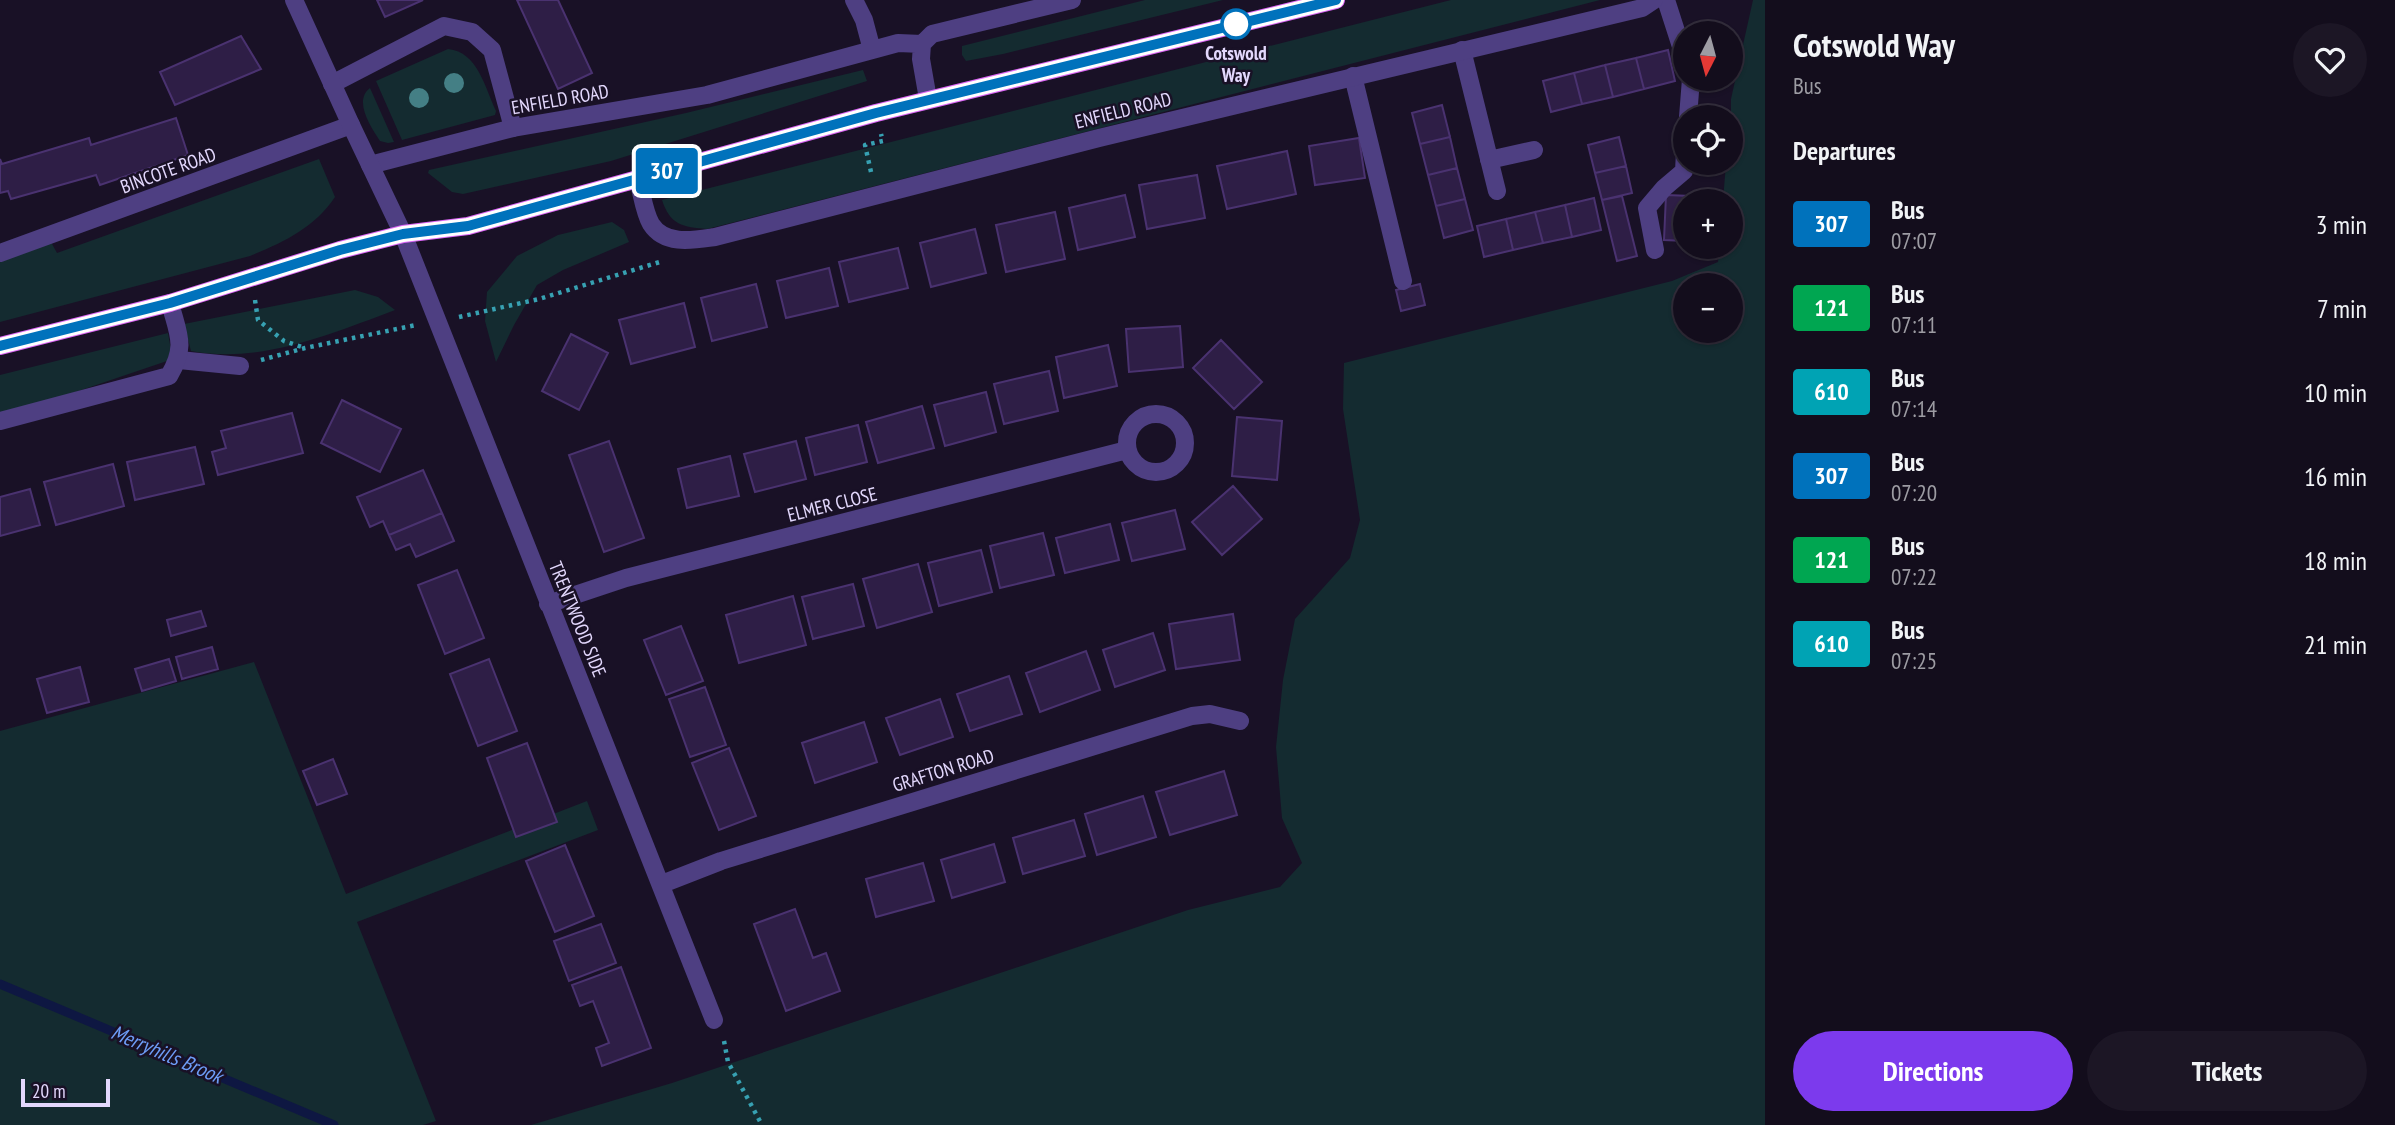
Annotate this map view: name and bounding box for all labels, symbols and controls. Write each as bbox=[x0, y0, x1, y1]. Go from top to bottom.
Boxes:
marker: Cotswold Way bbox=[1221, 9, 1251, 39]
north arrow bbox=[1673, 21, 1743, 91]
map controls bbox=[1673, 21, 1743, 343]
text: Cotswold Way bbox=[1793, 23, 1955, 66]
button: heart bbox=[2293, 23, 2367, 97]
place label: Cotswold Way bbox=[1205, 41, 1267, 87]
text: Bus bbox=[1793, 71, 1822, 100]
street label: ENFIELD ROAD bbox=[510, 79, 610, 119]
street label: ENFIELD ROAD bbox=[1072, 86, 1174, 134]
button: locate bbox=[1673, 105, 1743, 175]
text: Departures bbox=[1793, 134, 1896, 167]
street label: BINCOTE ROAD bbox=[117, 142, 219, 198]
line badge: 307 bbox=[627, 148, 707, 194]
text: 307 bbox=[650, 155, 684, 186]
button: + bbox=[1673, 189, 1743, 259]
text: Bus bbox=[1891, 193, 1924, 226]
text: 307 bbox=[1814, 208, 1849, 239]
text: 3 min bbox=[2316, 208, 2367, 241]
text: 07:07 bbox=[1891, 226, 1937, 255]
button: − bbox=[1673, 273, 1743, 343]
text: Bus bbox=[1891, 277, 1924, 310]
text: 121 bbox=[1814, 292, 1849, 323]
text: 7 min bbox=[2317, 292, 2367, 325]
text: 07:11 bbox=[1891, 310, 1937, 339]
text: Bus bbox=[1891, 361, 1924, 394]
text: 610 bbox=[1814, 376, 1849, 407]
text: 10 min bbox=[2304, 376, 2367, 409]
text: 07:14 bbox=[1891, 394, 1937, 423]
text: Bus bbox=[1891, 445, 1924, 478]
text: 307 bbox=[1814, 460, 1849, 491]
text: 16 min bbox=[2304, 460, 2367, 493]
text: 07:20 bbox=[1891, 478, 1937, 507]
street label: ELMER CLOSE bbox=[785, 481, 879, 527]
text: Bus bbox=[1891, 529, 1924, 562]
text: 121 bbox=[1814, 544, 1849, 575]
text: 18 min bbox=[2304, 544, 2367, 577]
street label: TRENTWOOD SIDE bbox=[544, 558, 612, 680]
text: 07:22 bbox=[1891, 562, 1937, 591]
text: Bus bbox=[1891, 613, 1924, 646]
text: 610 bbox=[1814, 628, 1849, 659]
text: 21 min bbox=[2304, 628, 2367, 661]
text: 07:25 bbox=[1891, 646, 1937, 675]
street label: GRAFTON ROAD bbox=[889, 743, 997, 797]
water label: Merryhills Brook bbox=[107, 1018, 229, 1091]
button: Directions bbox=[1793, 1031, 2073, 1111]
button: Tickets bbox=[2087, 1031, 2367, 1111]
scale bar bbox=[21, 1076, 110, 1108]
text: 20 m bbox=[32, 1079, 66, 1103]

